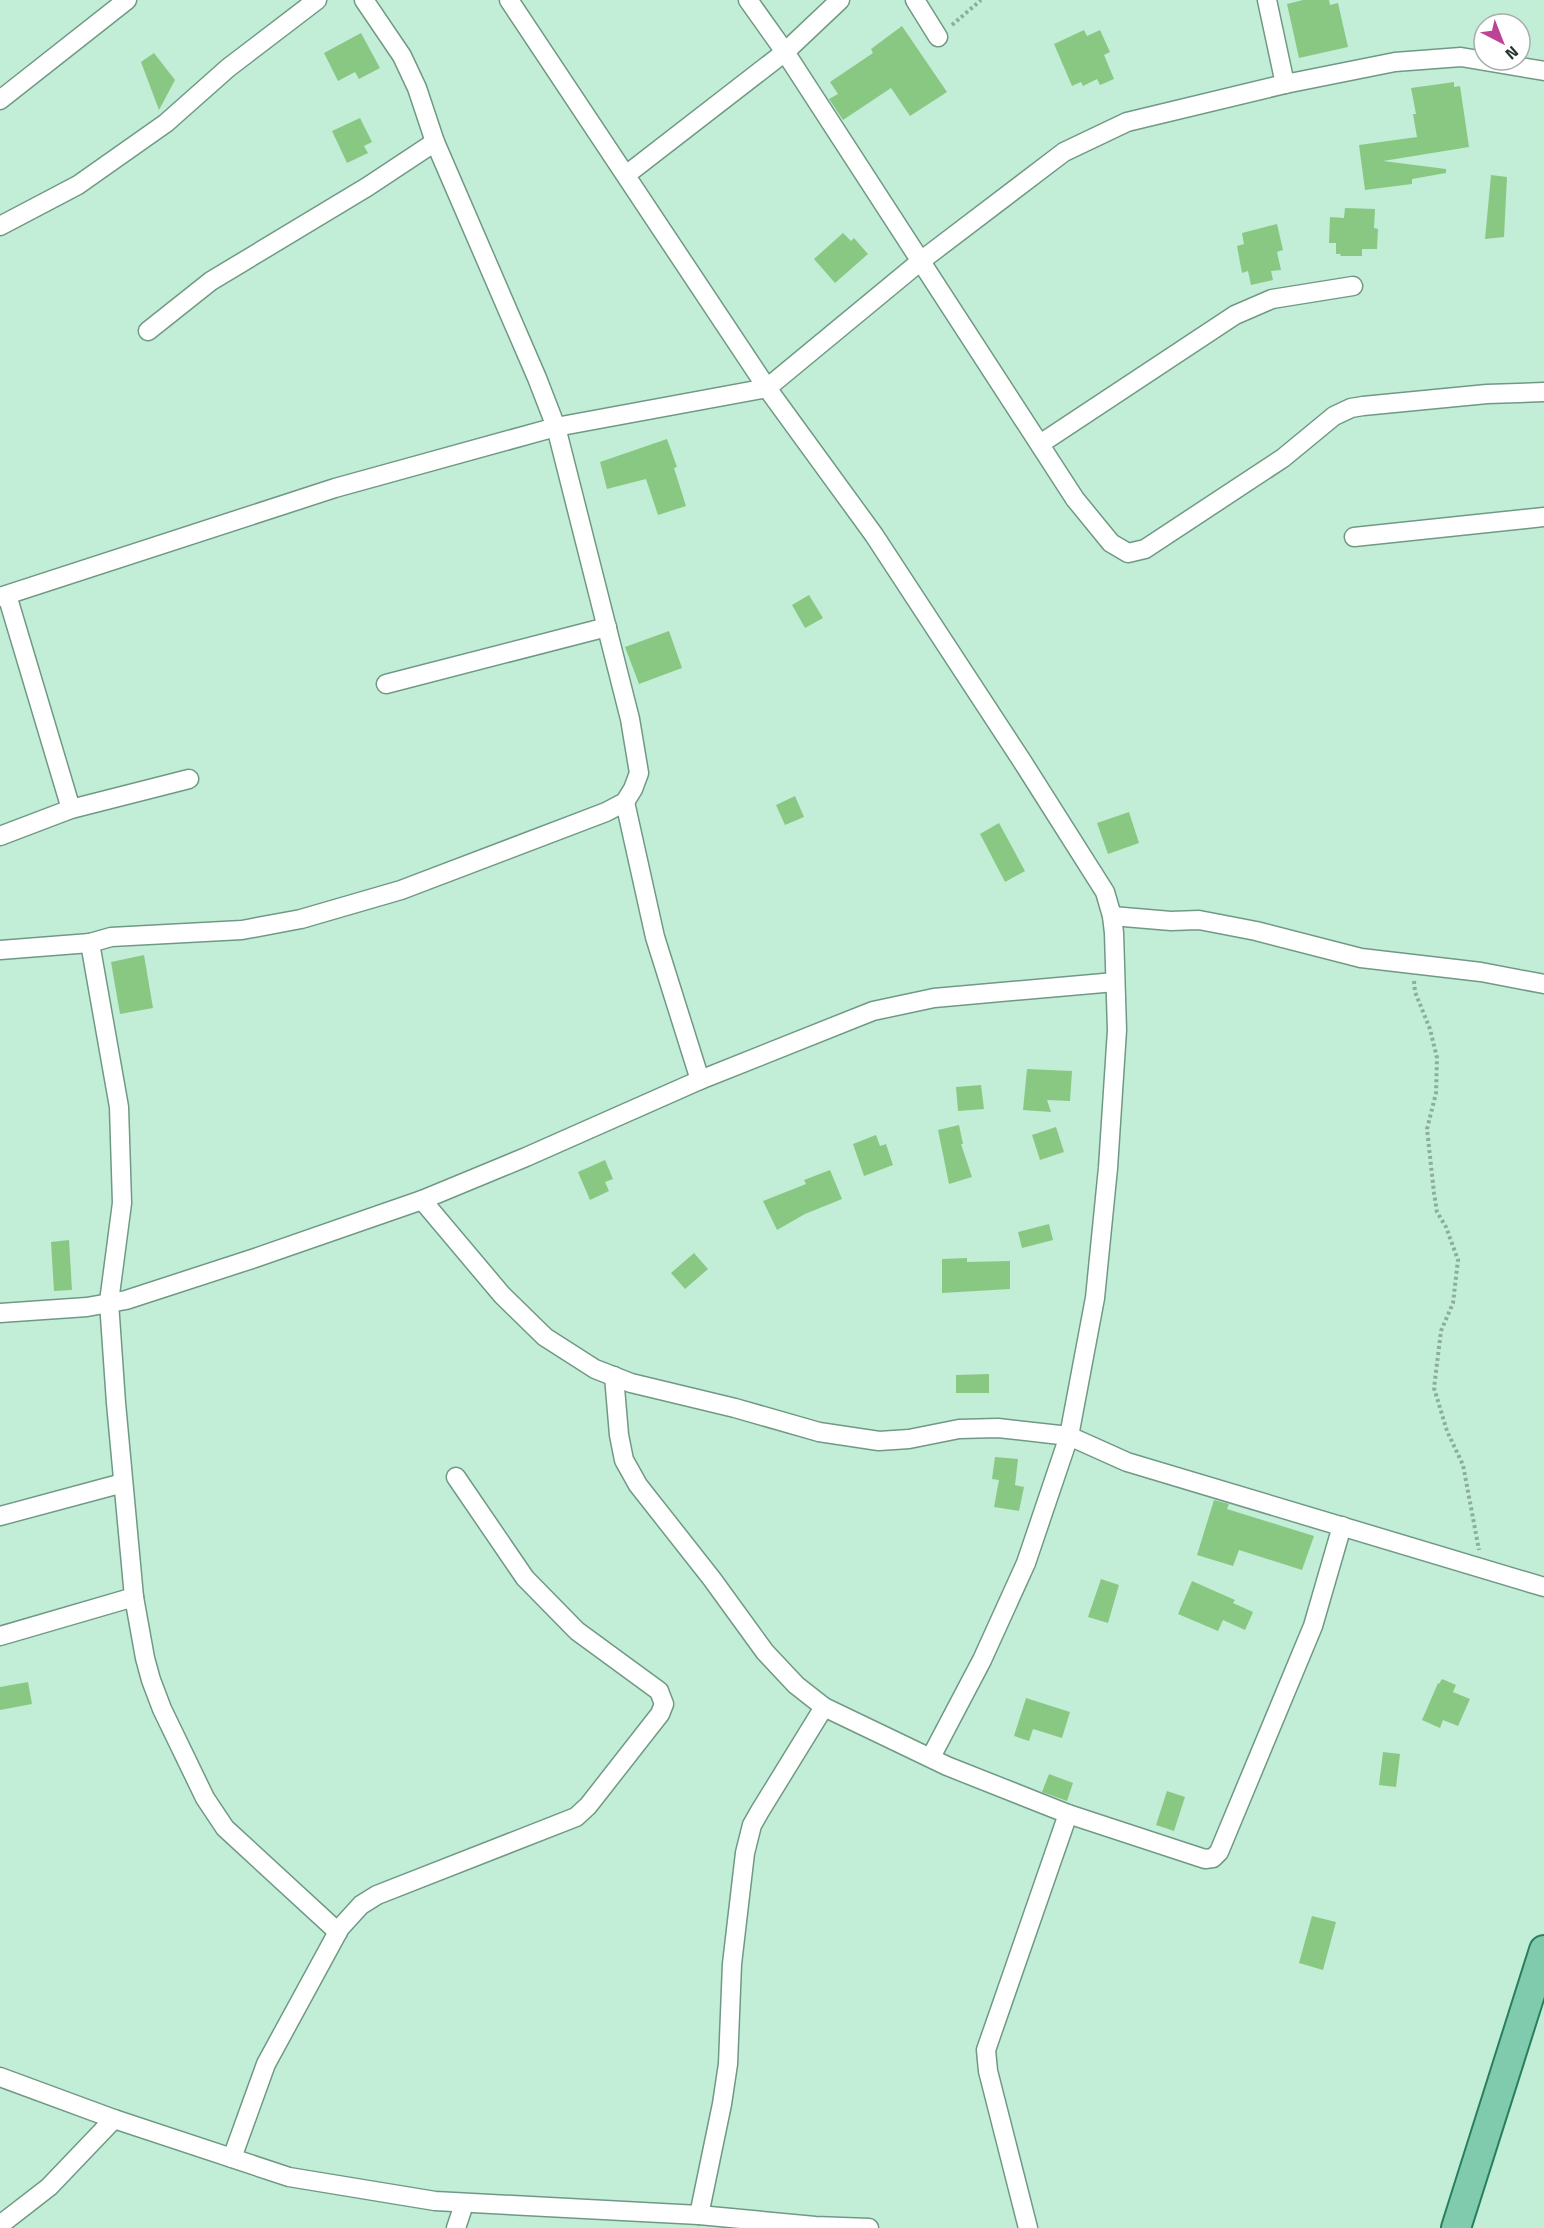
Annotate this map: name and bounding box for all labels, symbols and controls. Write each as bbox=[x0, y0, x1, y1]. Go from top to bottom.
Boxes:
north arrow bbox=[1472, 12, 1532, 72]
text: N bbox=[1500, 41, 1524, 66]

